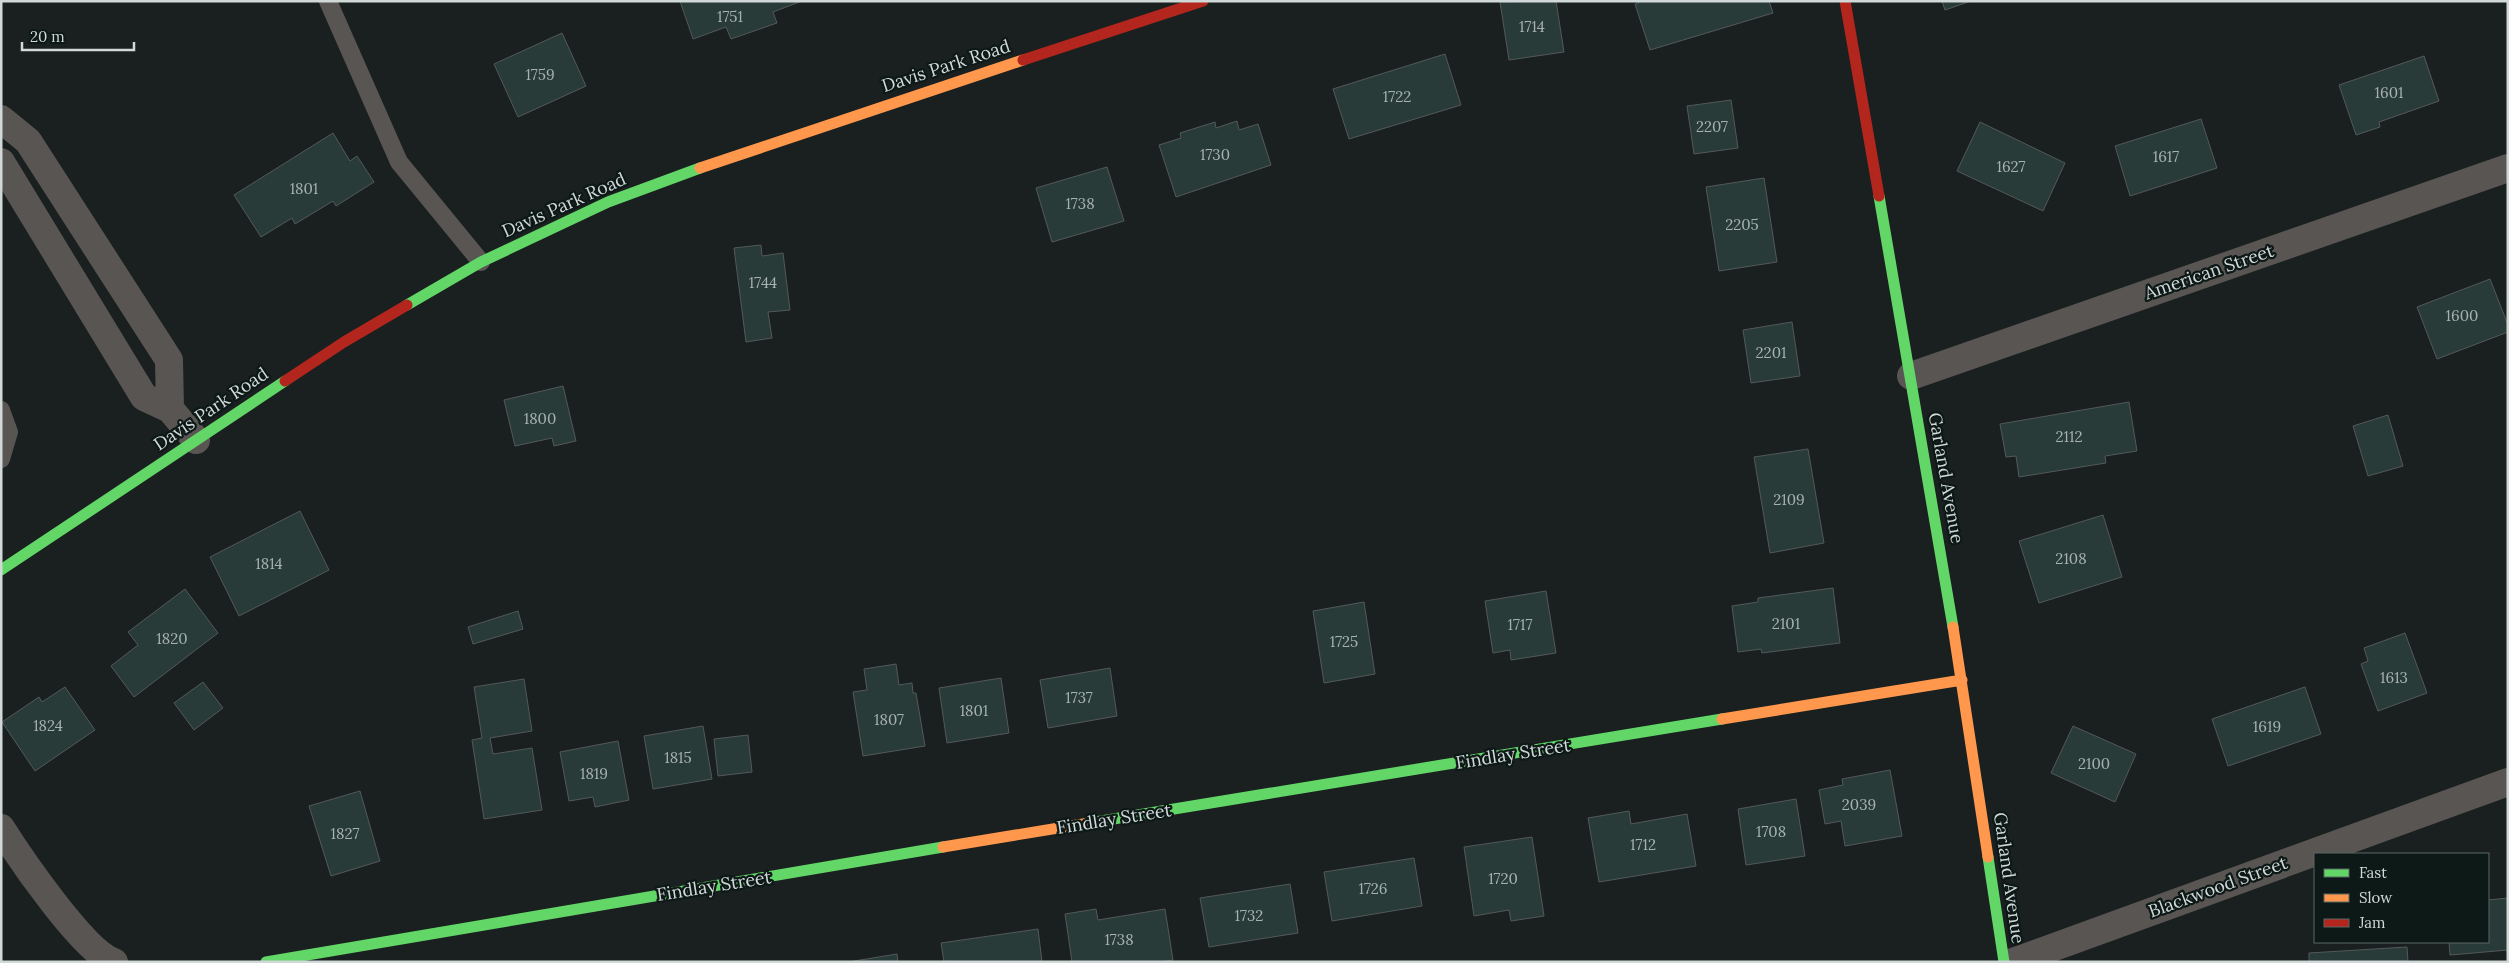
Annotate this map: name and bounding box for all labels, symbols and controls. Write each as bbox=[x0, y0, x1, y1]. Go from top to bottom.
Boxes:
house number: 1751 bbox=[717, 7, 743, 26]
house number: 1714 bbox=[1519, 17, 1545, 36]
scale bar bbox=[22, 20, 135, 52]
text: 20 m bbox=[30, 27, 65, 46]
street label: Davis Park Road bbox=[879, 34, 1013, 97]
house number: 1759 bbox=[525, 65, 555, 84]
house number: 1601 bbox=[2375, 83, 2403, 102]
house number: 1722 bbox=[1383, 87, 1411, 106]
house number: 2207 bbox=[1696, 117, 1728, 136]
house number: 1730 bbox=[1200, 145, 1230, 164]
house number: 1617 bbox=[2153, 147, 2179, 166]
house number: 1627 bbox=[1996, 157, 2026, 176]
street label: Davis Park Road bbox=[498, 167, 630, 242]
house number: 1801 bbox=[290, 179, 318, 198]
house number: 1738 bbox=[1065, 194, 1095, 213]
house number: 2205 bbox=[1725, 215, 1759, 234]
street label: American Street bbox=[2140, 239, 2277, 305]
house number: 1744 bbox=[749, 273, 777, 292]
house number: 1600 bbox=[2446, 306, 2478, 325]
house number: 2201 bbox=[1756, 343, 1786, 362]
street label: Davis Park Road bbox=[149, 362, 273, 455]
house number: 1800 bbox=[524, 409, 556, 428]
street label: Garland Avenue bbox=[1924, 411, 1969, 545]
house number: 2112 bbox=[2055, 427, 2083, 446]
house number: 2109 bbox=[1773, 490, 1805, 509]
house number: 2108 bbox=[2055, 549, 2087, 568]
house number: 1814 bbox=[255, 554, 283, 573]
house number: 2101 bbox=[1772, 614, 1800, 633]
house number: 1717 bbox=[1508, 615, 1532, 634]
house number: 1820 bbox=[156, 629, 188, 648]
house number: 1725 bbox=[1330, 632, 1358, 651]
house number: 1613 bbox=[2380, 668, 2408, 687]
house number: 1737 bbox=[1065, 688, 1093, 707]
house number: 1801 bbox=[960, 701, 988, 720]
house number: 1807 bbox=[874, 710, 904, 729]
house number: 1824 bbox=[33, 716, 63, 735]
house number: 1619 bbox=[2253, 717, 2281, 736]
street label: Findlay Street bbox=[1454, 733, 1572, 774]
house number: 1815 bbox=[664, 748, 692, 767]
house number: 2100 bbox=[2078, 754, 2110, 773]
house number: 1819 bbox=[580, 764, 608, 783]
house number: 2039 bbox=[1842, 795, 1876, 814]
street label: Findlay Street bbox=[1055, 798, 1173, 839]
street label: Garland Avenue bbox=[1989, 811, 2030, 945]
house number: 1708 bbox=[1756, 822, 1786, 841]
house number: 1827 bbox=[331, 824, 360, 843]
house number: 1712 bbox=[1630, 835, 1656, 854]
street label: Blackwood Street bbox=[2145, 851, 2291, 922]
legend bbox=[2314, 853, 2489, 943]
text: Fast bbox=[2359, 863, 2387, 882]
street label: Findlay Street bbox=[655, 865, 773, 906]
house number: 1720 bbox=[1488, 869, 1518, 888]
house number: 1726 bbox=[1358, 879, 1388, 898]
text: Slow bbox=[2359, 888, 2392, 907]
house number: 1732 bbox=[1235, 906, 1263, 925]
text: Jam bbox=[2358, 913, 2386, 932]
house number: 1738 bbox=[1104, 930, 1134, 949]

